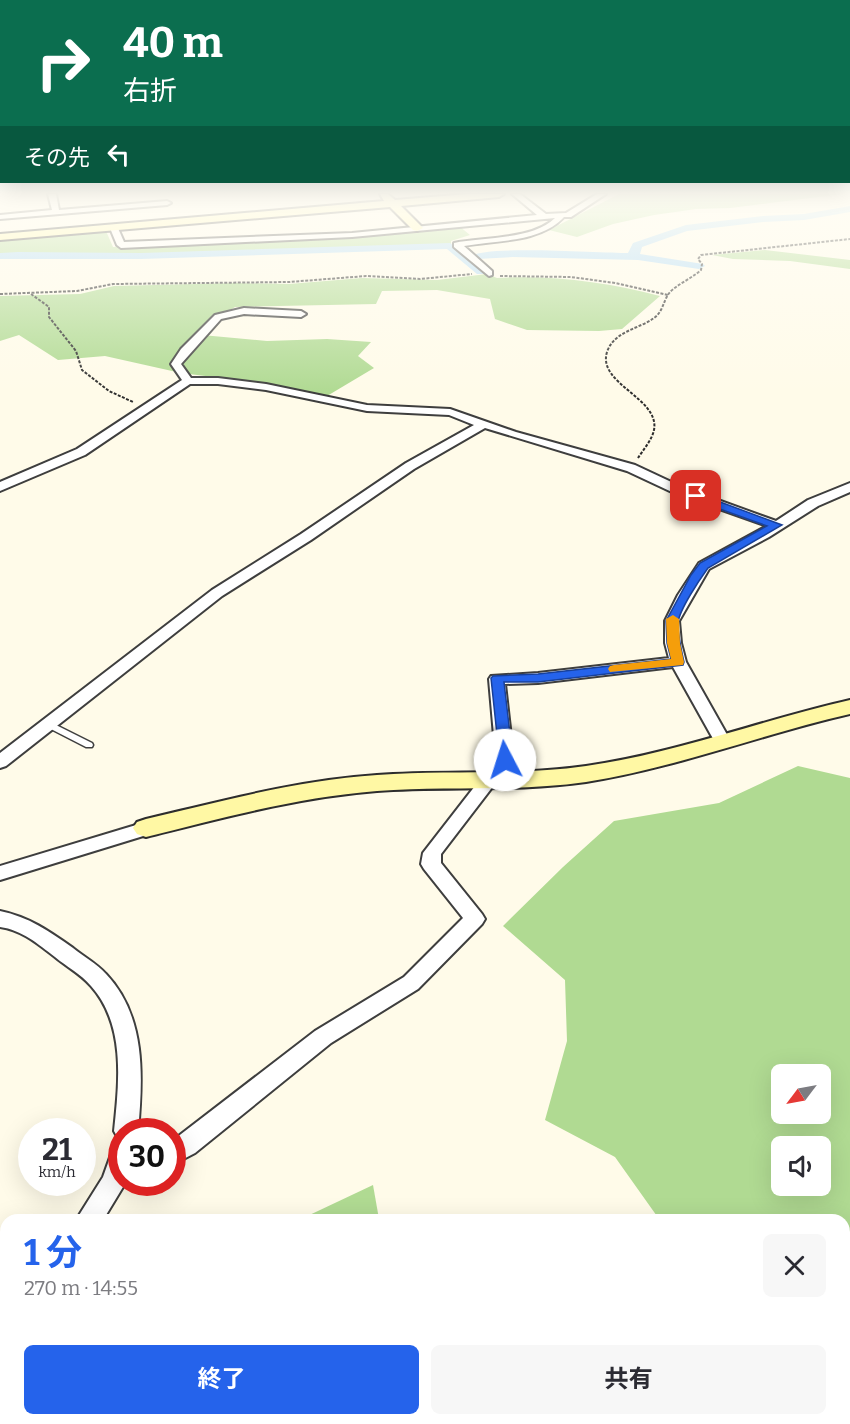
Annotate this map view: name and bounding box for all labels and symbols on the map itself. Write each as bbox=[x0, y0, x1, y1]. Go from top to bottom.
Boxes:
pin bbox=[670, 470, 721, 521]
position arrow bbox=[473, 728, 537, 792]
north arrow bbox=[771, 1064, 831, 1124]
speed limit sign: 30 bbox=[108, 1118, 186, 1196]

